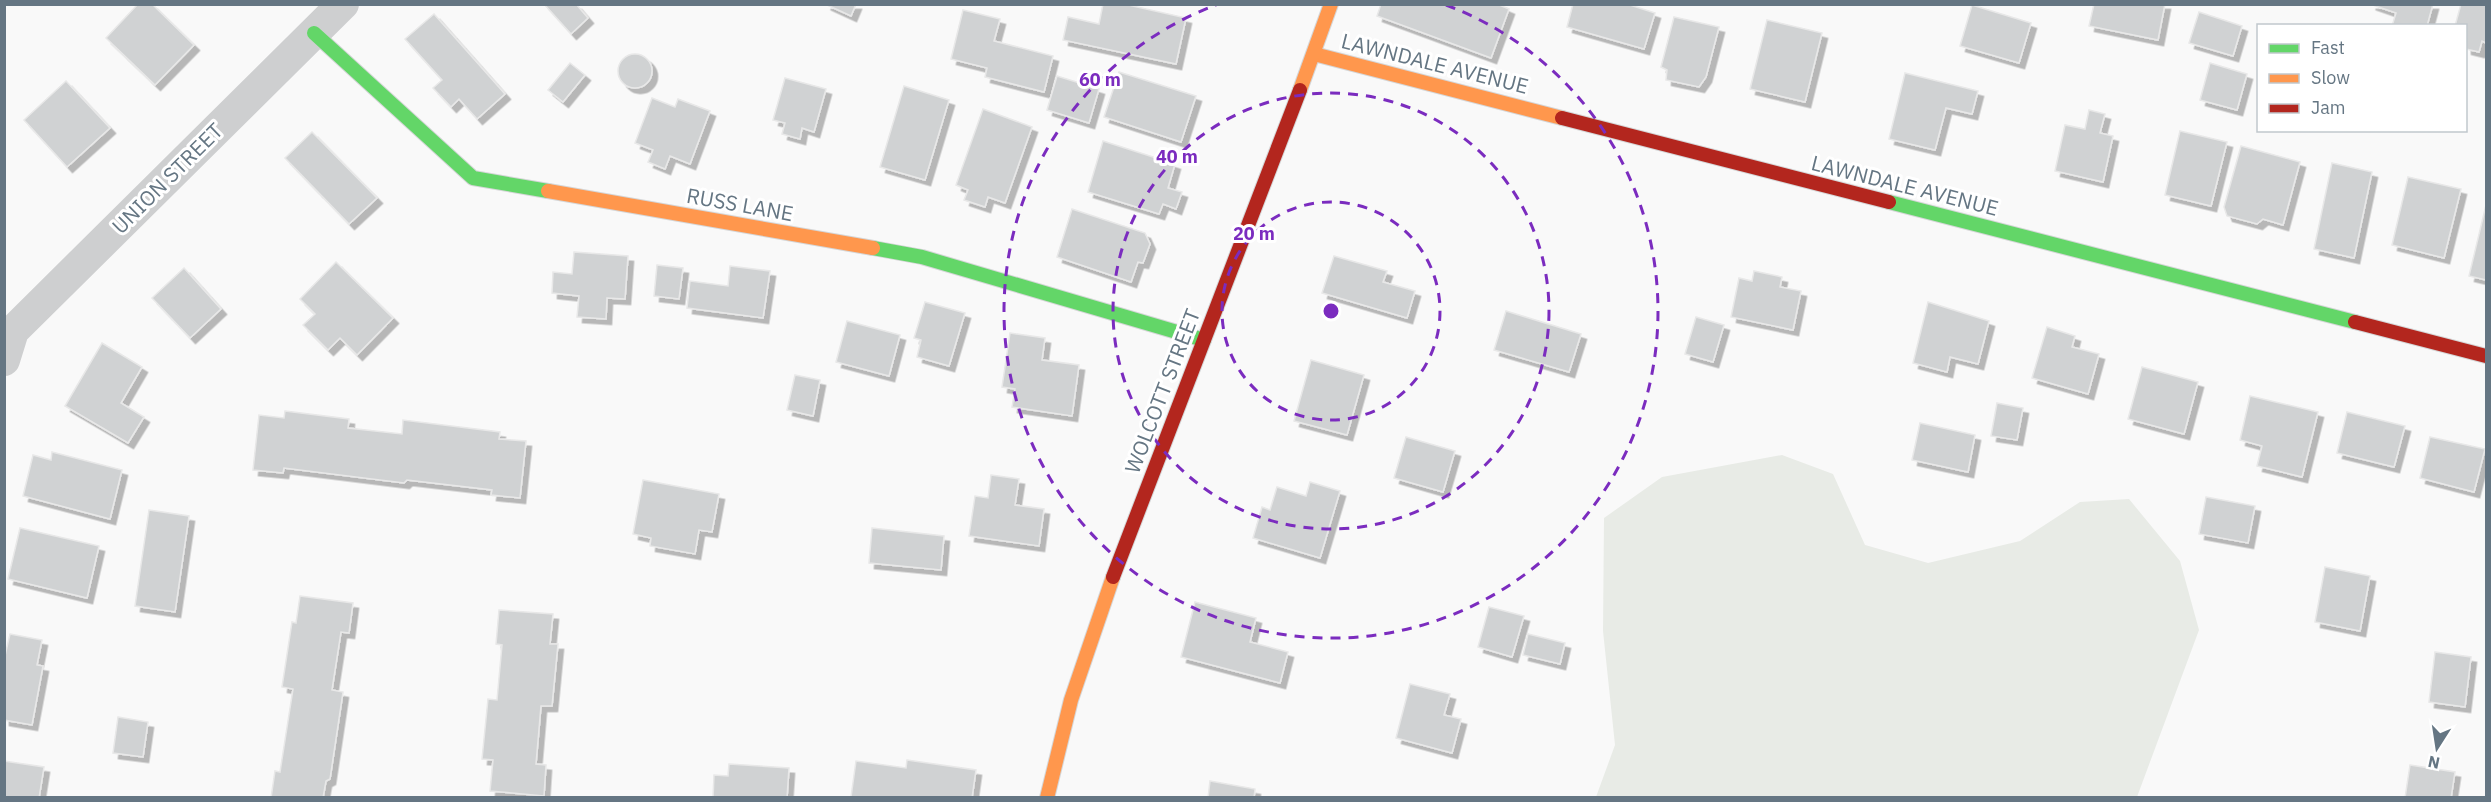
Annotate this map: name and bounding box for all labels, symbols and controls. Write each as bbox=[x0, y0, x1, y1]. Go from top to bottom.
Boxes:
legend bbox=[2257, 24, 2467, 132]
street label: LAWNDALE AVENUE bbox=[1339, 26, 1531, 100]
text: Fast bbox=[2311, 36, 2345, 59]
text: Slow bbox=[2311, 66, 2350, 89]
text: 60 m bbox=[1079, 68, 1121, 91]
text: Jam bbox=[2311, 96, 2346, 119]
street label: UNION STREET bbox=[105, 116, 229, 240]
text: 40 m bbox=[1156, 145, 1198, 168]
street label: LAWNDALE AVENUE bbox=[1809, 148, 2001, 222]
street label: RUSS LANE bbox=[684, 181, 796, 227]
text: 20 m bbox=[1233, 222, 1275, 245]
centre of rings bbox=[1321, 301, 1341, 321]
street label: WOLCOTT STREET bbox=[1118, 305, 1206, 477]
north arrow bbox=[2407, 718, 2467, 778]
text: N bbox=[2426, 752, 2442, 774]

